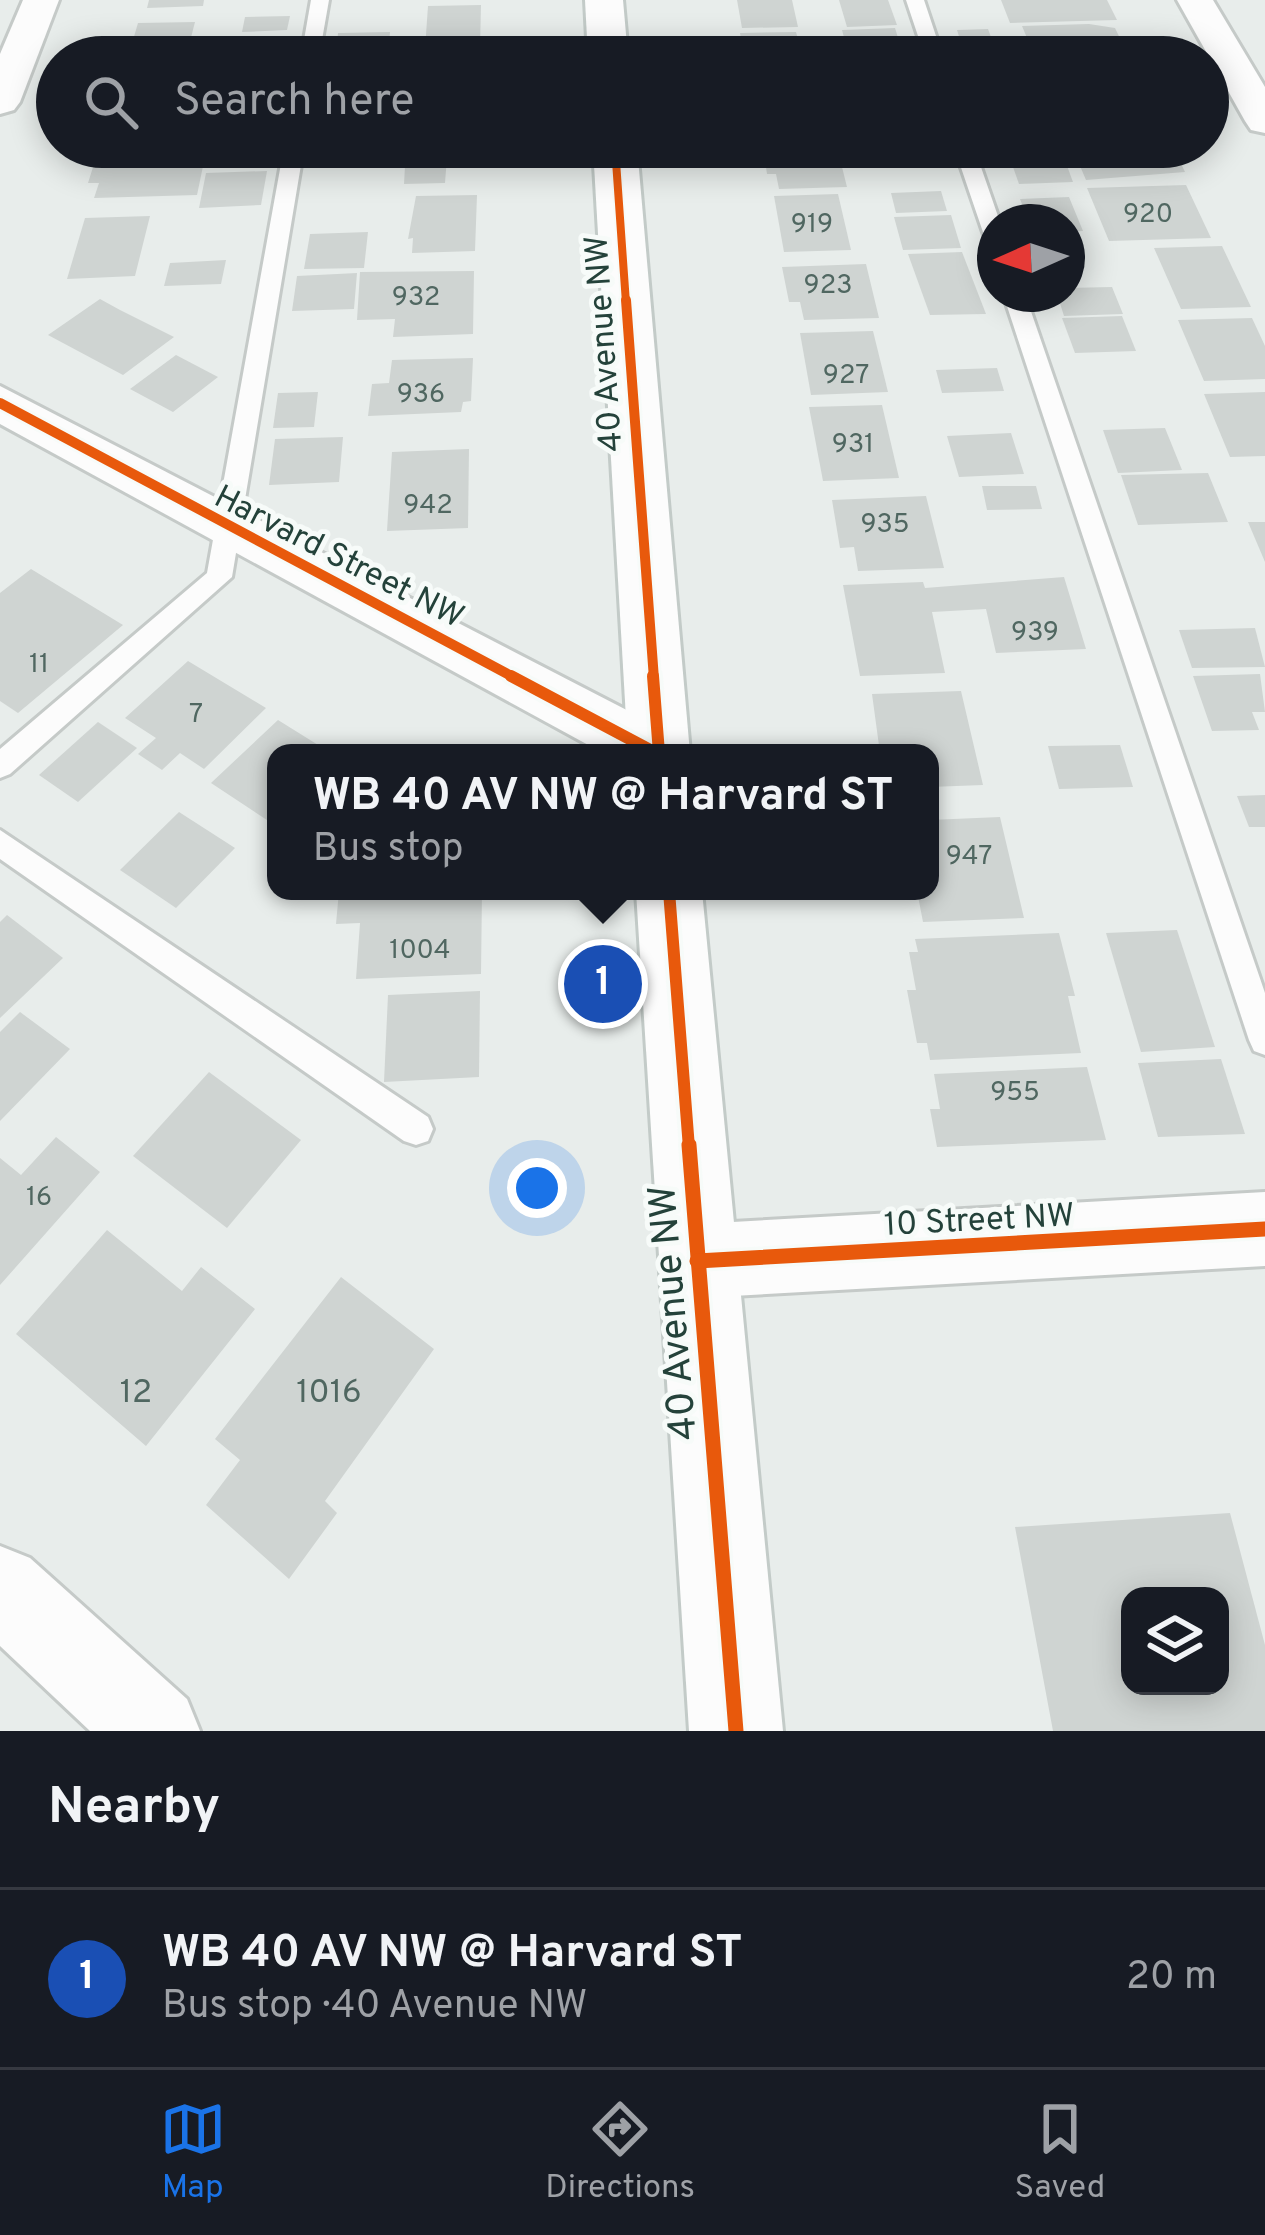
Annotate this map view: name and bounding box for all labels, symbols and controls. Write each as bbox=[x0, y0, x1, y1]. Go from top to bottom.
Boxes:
search box bbox=[36, 36, 1229, 168]
icon: search bbox=[78, 69, 144, 135]
text: Search here bbox=[174, 74, 414, 131]
house number: 920 bbox=[1123, 198, 1173, 232]
north arrow bbox=[977, 204, 1085, 312]
house number: 919 bbox=[791, 208, 833, 242]
street label: 40 Avenue NW bbox=[577, 234, 635, 453]
house number: 923 bbox=[804, 269, 852, 303]
house number: 932 bbox=[392, 281, 440, 315]
house number: 927 bbox=[823, 359, 869, 393]
house number: 936 bbox=[397, 378, 445, 412]
house number: 931 bbox=[832, 428, 874, 462]
street label: Harvard Street NW bbox=[206, 477, 470, 640]
house number: 942 bbox=[403, 489, 453, 523]
house number: 935 bbox=[860, 508, 910, 542]
house number: 939 bbox=[1011, 616, 1059, 650]
house number: 11 bbox=[29, 648, 49, 682]
house number: 7 bbox=[189, 698, 203, 732]
popup bbox=[267, 744, 939, 900]
text: WB 40 AV NW @ Harvard ST bbox=[313, 769, 893, 826]
text: Bus stop bbox=[313, 826, 464, 875]
house number: 947 bbox=[946, 840, 992, 874]
house number: 1004 bbox=[389, 934, 451, 968]
pin: 1 bbox=[564, 939, 642, 1029]
house number: 955 bbox=[990, 1076, 1040, 1110]
your location bbox=[507, 1158, 567, 1218]
house number: 16 bbox=[26, 1181, 52, 1215]
street label: 40 Avenue NW bbox=[640, 1183, 711, 1442]
street label: 10 Street NW bbox=[883, 1196, 1075, 1248]
house number: 12 bbox=[120, 1373, 152, 1415]
house number: 1016 bbox=[296, 1373, 362, 1415]
map controls bbox=[1121, 1587, 1229, 1695]
button: layers bbox=[1121, 1587, 1229, 1695]
text: Nearby bbox=[48, 1777, 220, 1842]
text: WB 40 AV NW @ Harvard ST bbox=[162, 1926, 742, 1983]
text: 1 bbox=[79, 1954, 95, 2003]
text: 20 m bbox=[1126, 1954, 1217, 2003]
text: Bus stop · 40 Avenue NW bbox=[162, 1983, 588, 2032]
tab: Map bbox=[160, 2096, 226, 2210]
tab: Directions bbox=[545, 2096, 695, 2210]
tab: Saved bbox=[1015, 2096, 1105, 2210]

